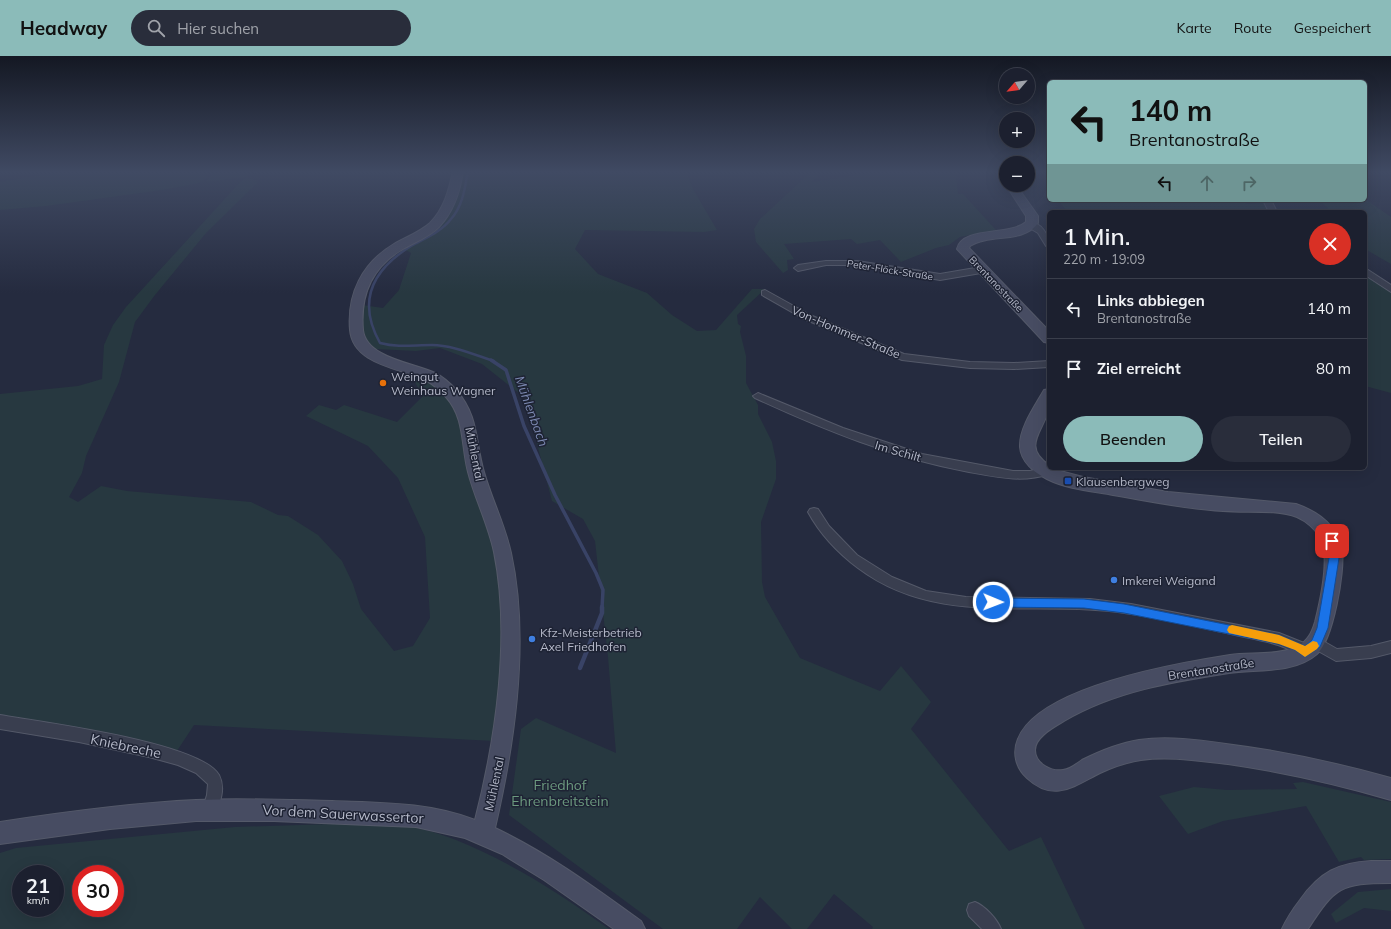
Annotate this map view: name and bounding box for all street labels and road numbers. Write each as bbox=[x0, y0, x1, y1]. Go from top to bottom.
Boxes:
street label: Brentanostraße bbox=[966, 253, 1026, 315]
street label: Peter-Flöck-Straße bbox=[846, 257, 934, 283]
street label: Von-Hommer-Straße bbox=[789, 302, 903, 362]
street label: Mühlental bbox=[462, 426, 488, 482]
street label: Im Schilt bbox=[873, 437, 923, 465]
street label: Brentanostraße bbox=[1167, 655, 1255, 683]
street label: Kniebreche bbox=[89, 730, 163, 762]
street label: Mühlental bbox=[481, 756, 507, 812]
street label: Vor dem Sauerwassertor bbox=[262, 801, 425, 827]

